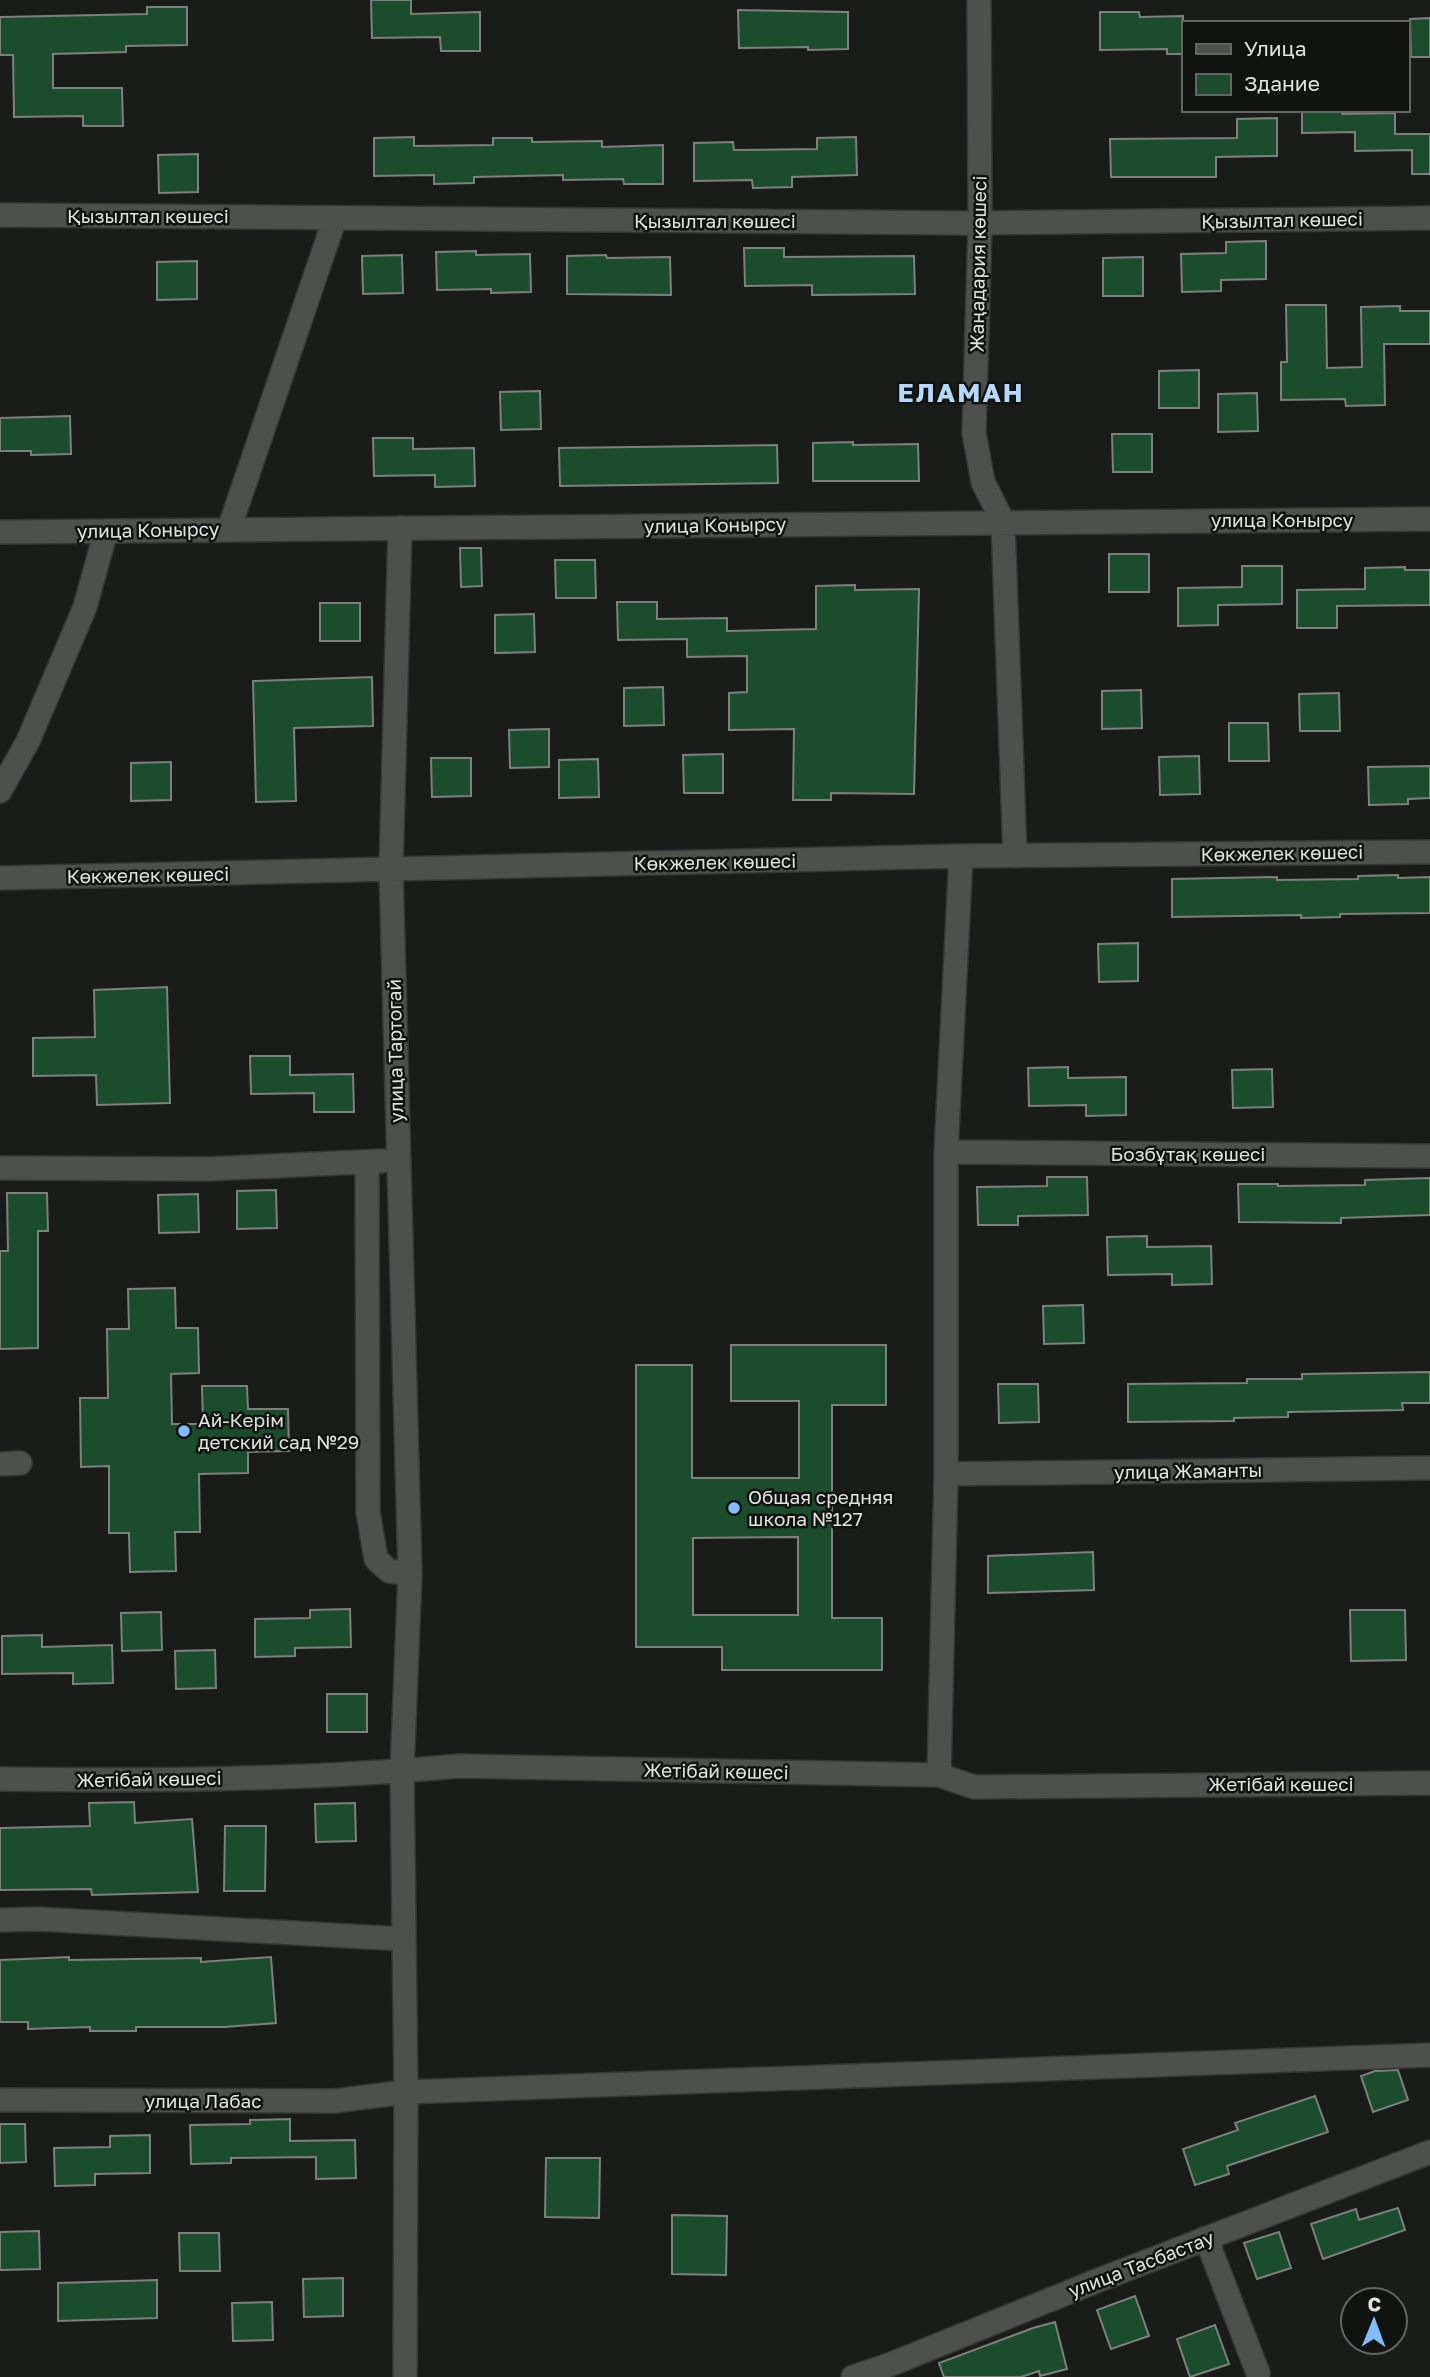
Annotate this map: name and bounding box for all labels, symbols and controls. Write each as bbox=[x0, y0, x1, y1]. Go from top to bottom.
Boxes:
legend bbox=[1182, 21, 1409, 112]
text: Улица bbox=[1244, 35, 1307, 61]
text: Здание bbox=[1244, 70, 1320, 96]
street label: Жаңадария көшесі bbox=[964, 175, 991, 353]
street label: Қызылтал көшесі bbox=[67, 204, 229, 227]
street label: Қызылтал көшесі bbox=[1201, 207, 1363, 232]
street label: Қызылтал көшесі bbox=[634, 209, 796, 232]
district label: ЕЛАМАН bbox=[897, 377, 1025, 408]
street label: улица Конырсу bbox=[1211, 508, 1354, 531]
street label: улица Конырсу bbox=[644, 512, 787, 537]
street label: улица Конырсу bbox=[77, 517, 220, 542]
street label: Көкжелек көшесі bbox=[1200, 840, 1364, 865]
street label: Көкжелек көшесі bbox=[633, 849, 797, 874]
street label: Көкжелек көшесі bbox=[66, 862, 230, 887]
street label: улица Тартогай bbox=[382, 979, 407, 1123]
street label: Бозбұтақ көшесі bbox=[1111, 1142, 1265, 1165]
place label: Ай-Керім детский сад №29 bbox=[198, 1408, 359, 1453]
marker: Ай-Керім детский сад №29 bbox=[176, 1423, 192, 1439]
street label: улица Жаманты bbox=[1114, 1458, 1262, 1483]
place label: Общая средняя школа №127 bbox=[748, 1485, 893, 1530]
marker: Общая средняя школа №127 bbox=[726, 1500, 742, 1516]
street label: Жетібай көшесі bbox=[643, 1758, 789, 1783]
street label: Жетібай көшесі bbox=[76, 1766, 222, 1791]
street label: Жетібай көшесі bbox=[1208, 1772, 1354, 1795]
street label: улица Лабас bbox=[144, 2089, 262, 2112]
street label: улица Тасбастау bbox=[1065, 2225, 1217, 2302]
north arrow bbox=[1339, 2286, 1409, 2356]
text: С bbox=[1367, 2292, 1381, 2315]

